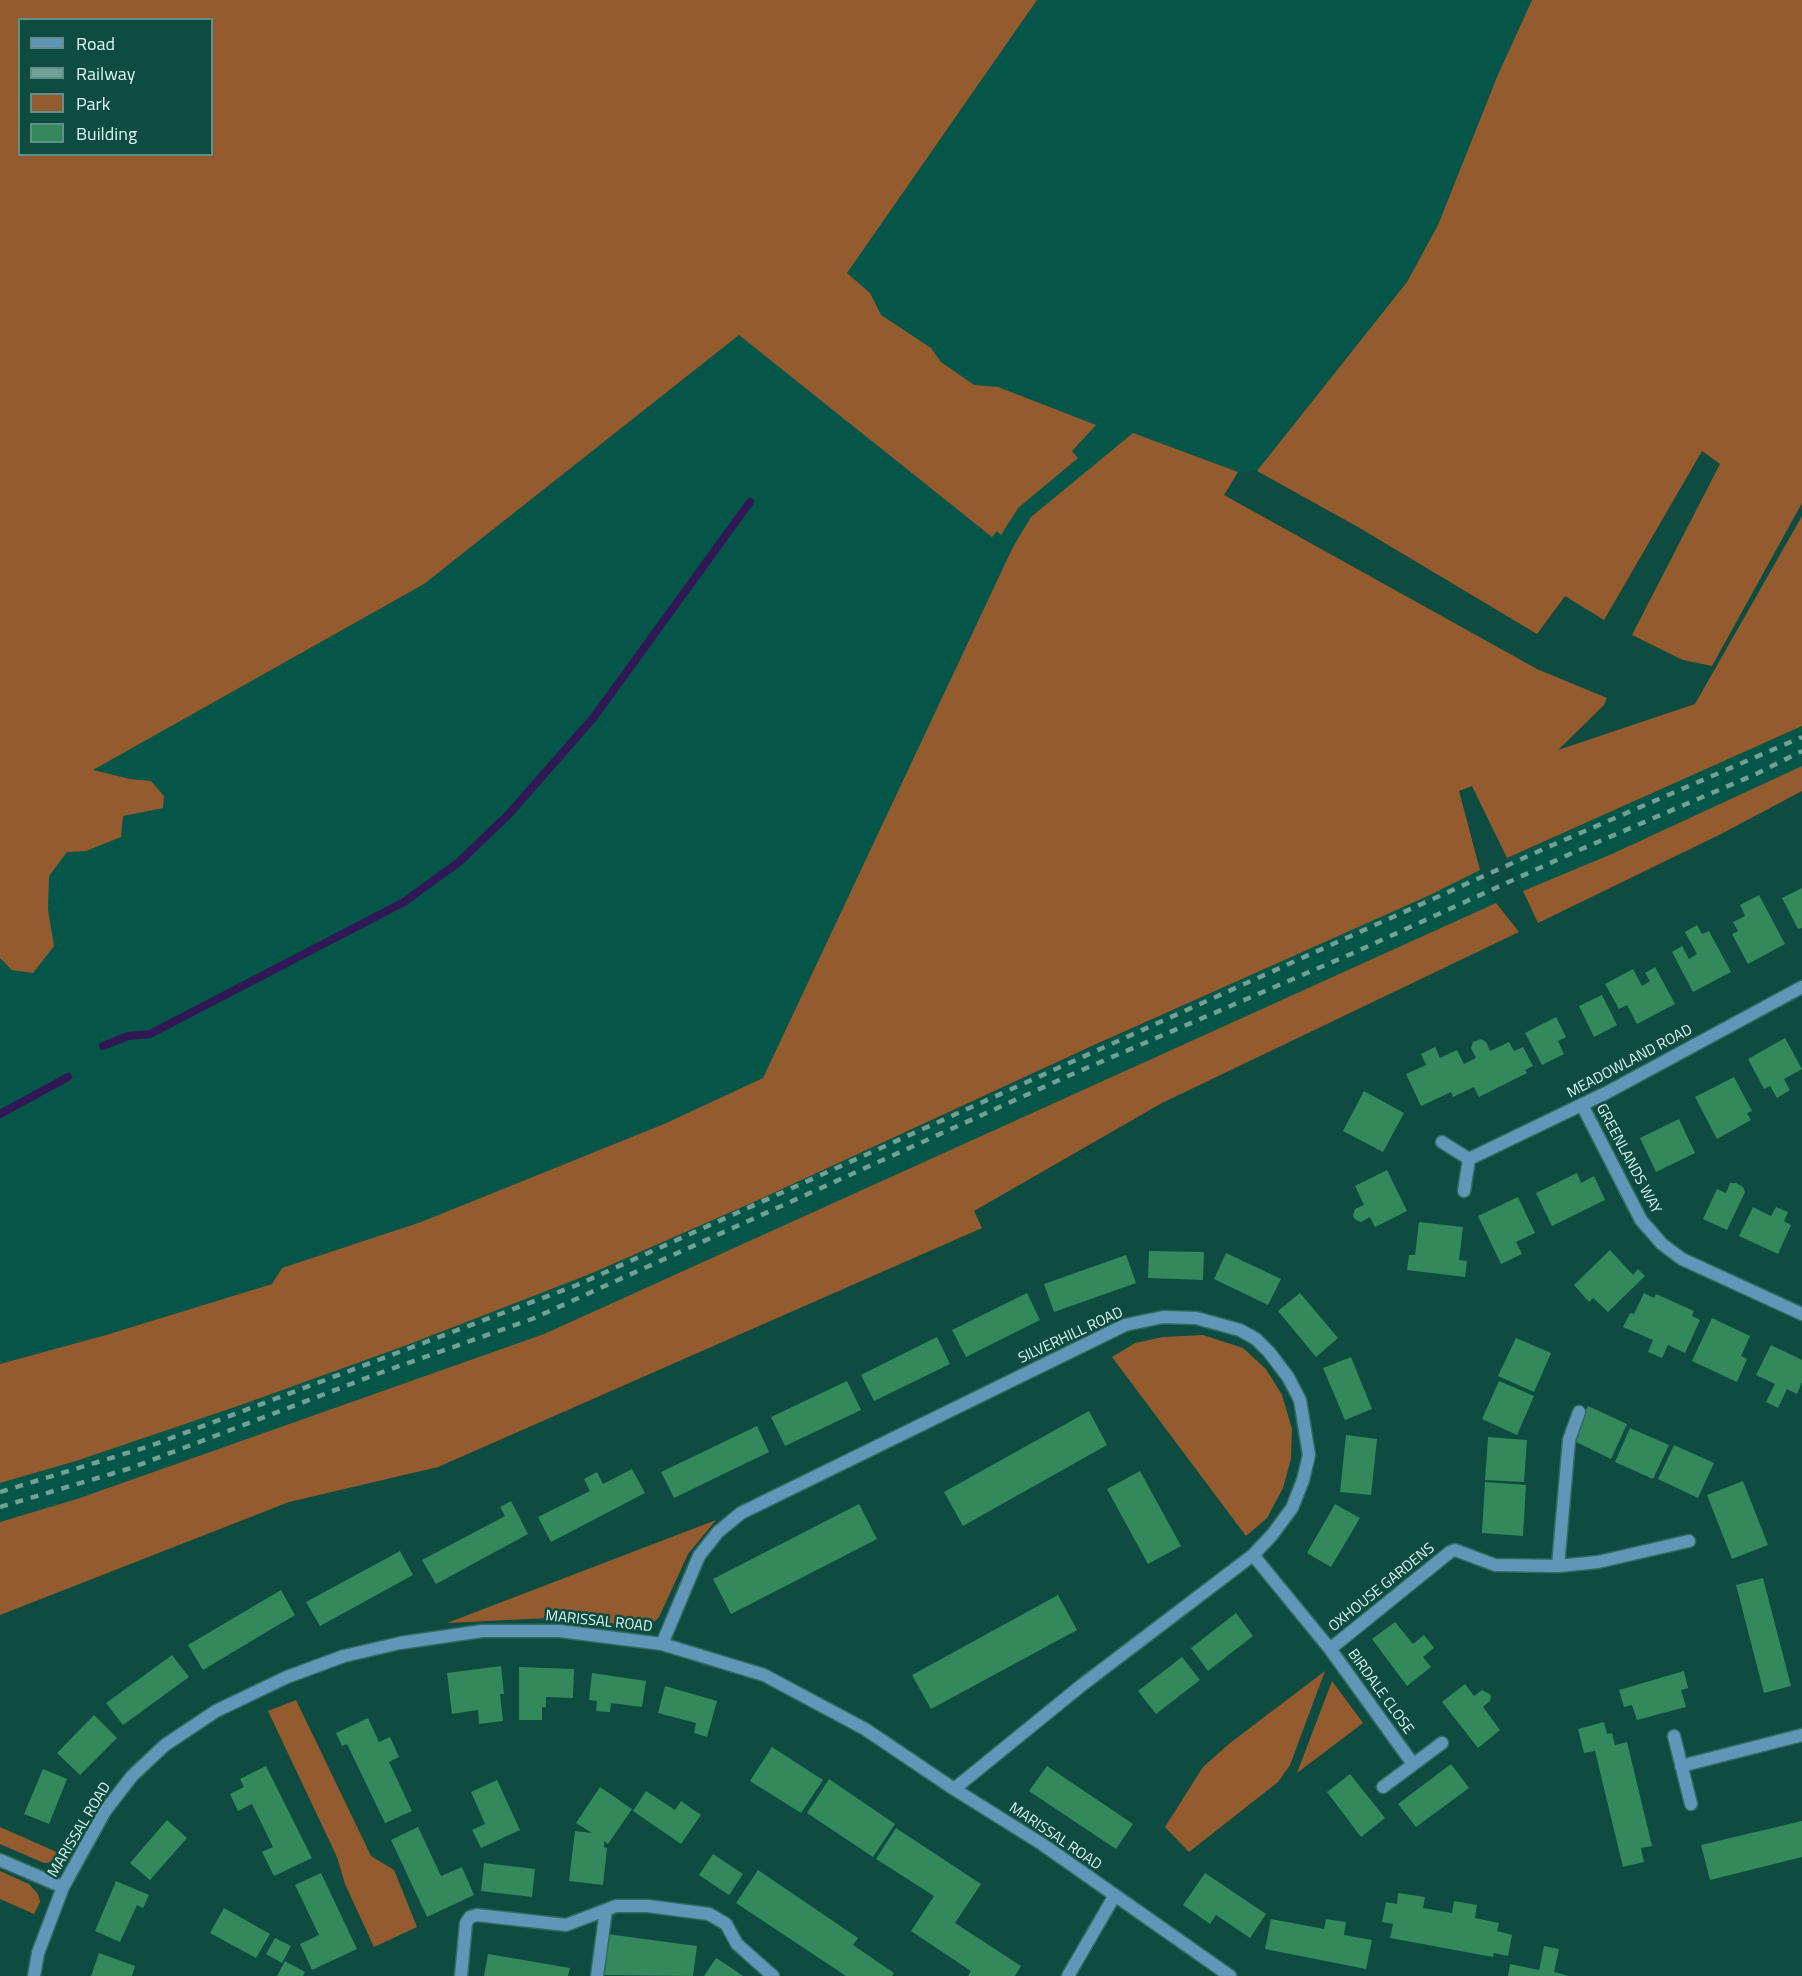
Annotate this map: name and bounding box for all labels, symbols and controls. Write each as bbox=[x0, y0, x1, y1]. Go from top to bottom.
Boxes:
legend bbox=[18, 18, 213, 156]
text: Road bbox=[76, 30, 115, 57]
text: Railway bbox=[76, 60, 135, 87]
text: Park bbox=[76, 90, 110, 117]
text: Building bbox=[76, 120, 137, 147]
street label: MEADOWLAND ROAD bbox=[1564, 1021, 1696, 1103]
street label: GREENLANDS WAY bbox=[1591, 1101, 1665, 1217]
street label: SILVERHILL ROAD bbox=[1016, 1304, 1126, 1368]
street label: OXHOUSE GARDENS bbox=[1325, 1540, 1439, 1636]
street label: MARISSAL ROAD bbox=[545, 1607, 653, 1637]
street label: BIRDALE CLOSE bbox=[1343, 1646, 1417, 1738]
street label: MARISSAL ROAD bbox=[45, 1779, 115, 1881]
street label: MARISSAL ROAD bbox=[1005, 1799, 1105, 1875]

